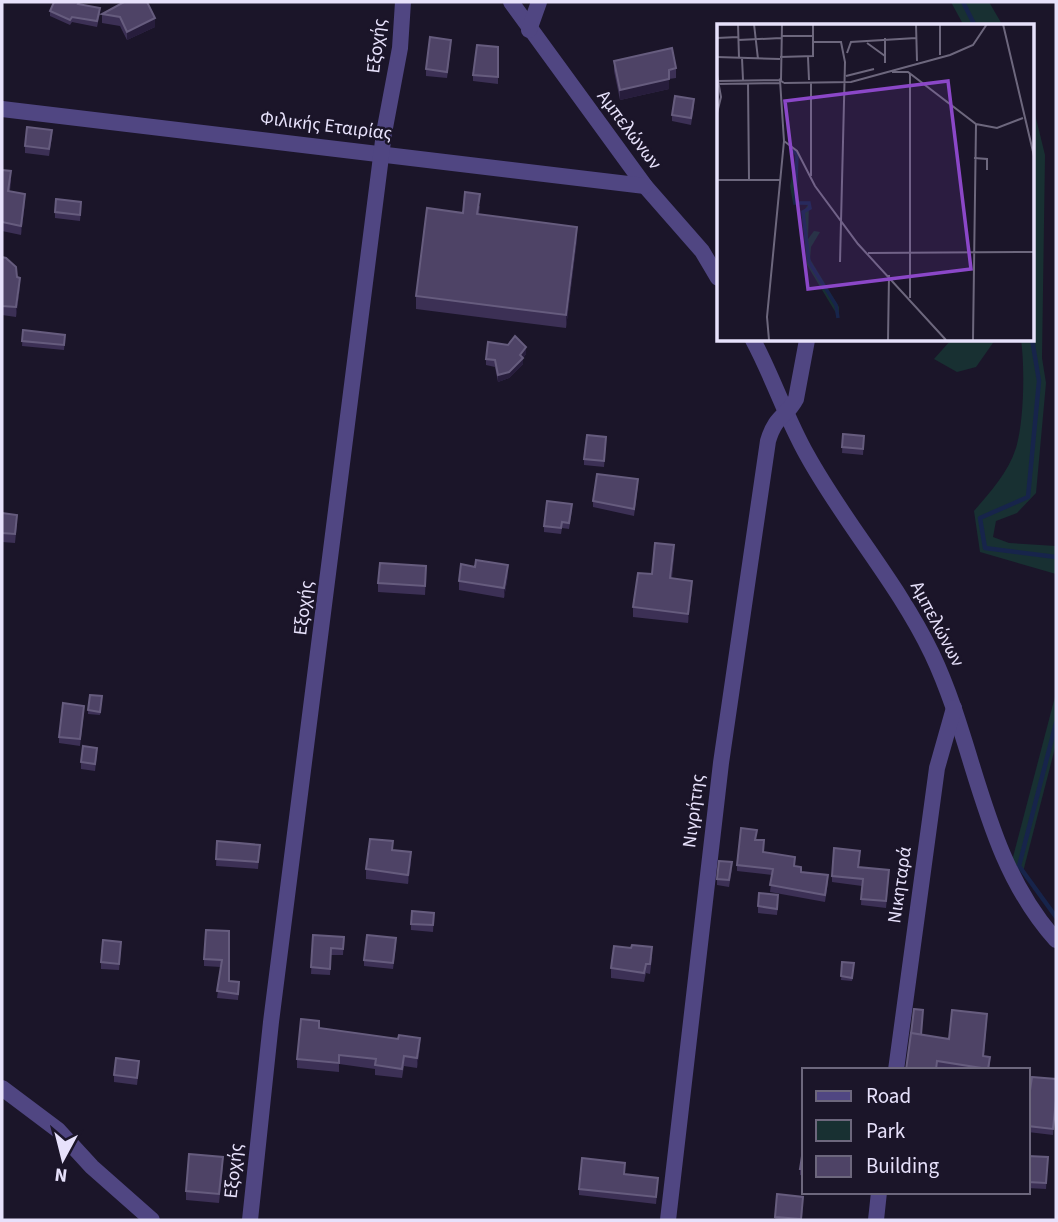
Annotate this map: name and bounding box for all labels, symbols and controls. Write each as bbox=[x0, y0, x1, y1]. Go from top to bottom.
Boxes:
street label: Εξοχής bbox=[360, 17, 394, 75]
inset map bbox=[717, 24, 1034, 341]
street label: Αμπελώνων bbox=[590, 85, 668, 175]
street label: Φιλικής Εταιρίας bbox=[259, 105, 393, 147]
street label: Αμπελώνων bbox=[903, 576, 971, 672]
street label: Εξοχής bbox=[287, 579, 321, 637]
street label: Νιγρήτης bbox=[676, 773, 712, 849]
street label: Νικηταρά bbox=[881, 845, 919, 925]
legend bbox=[802, 1068, 1030, 1194]
text: Road bbox=[866, 1081, 911, 1111]
text: Park bbox=[866, 1116, 906, 1146]
north arrow bbox=[28, 1124, 98, 1194]
street label: Εξοχής bbox=[218, 1142, 250, 1200]
text: Building bbox=[866, 1151, 940, 1181]
text: N bbox=[53, 1160, 69, 1189]

